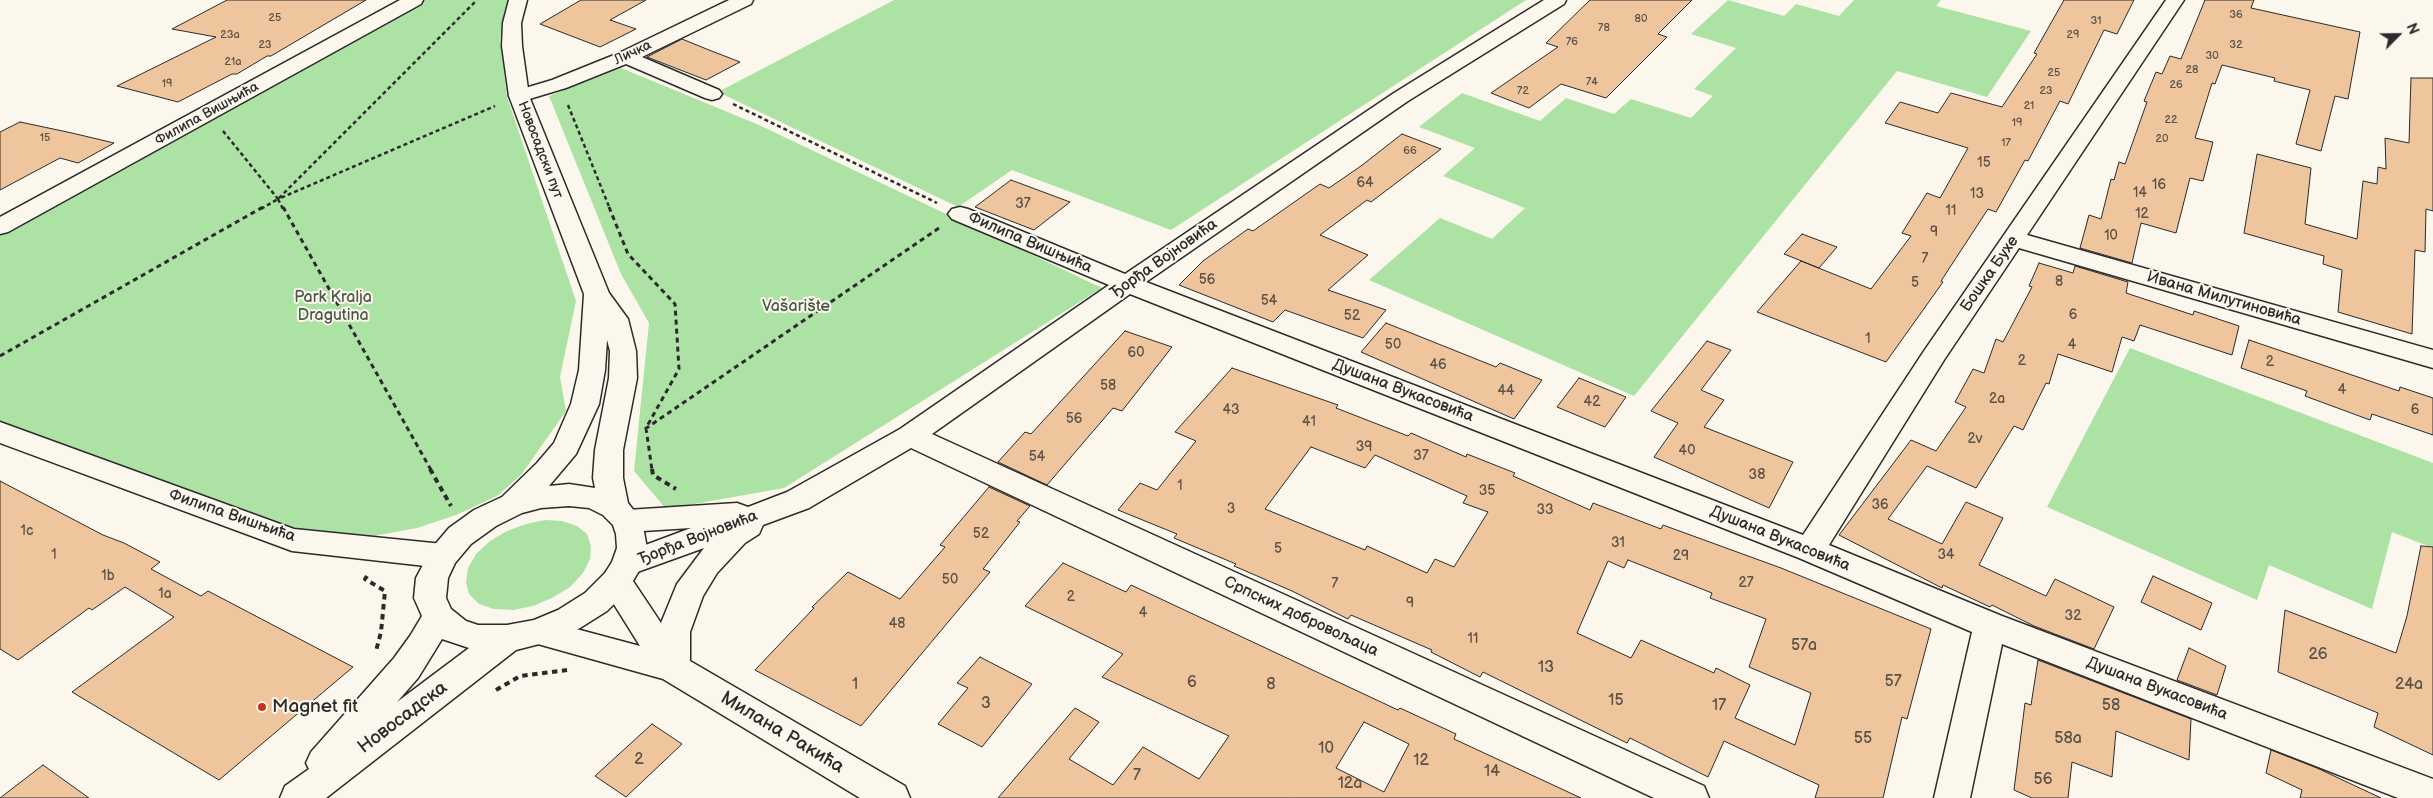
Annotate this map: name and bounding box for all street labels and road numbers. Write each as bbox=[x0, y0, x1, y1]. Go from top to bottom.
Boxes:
street label: Личка bbox=[612, 37, 654, 69]
street label: Филипа Вишњића bbox=[152, 79, 262, 149]
street label: Новосадски пут bbox=[514, 99, 566, 201]
street label: Филипа Вишњића bbox=[965, 208, 1095, 278]
street label: Ђорђа Војновића bbox=[1107, 215, 1221, 303]
street label: Бошка Бухе bbox=[1957, 232, 2023, 316]
street label: Ивана Милутиновића bbox=[2145, 268, 2303, 330]
street label: Душана Вукасовића bbox=[1330, 355, 1476, 427]
street label: Филипа Вишњића bbox=[166, 485, 298, 547]
street label: Душана Вукасовића bbox=[1707, 502, 1853, 576]
street label: Ђорђа Војновића bbox=[636, 506, 760, 570]
street label: Српских добровољаца bbox=[1221, 573, 1381, 661]
street label: Душана Вукасовића bbox=[2084, 653, 2230, 725]
street label: Новосадска bbox=[354, 677, 452, 759]
street label: Милана Ракића bbox=[716, 687, 848, 779]

